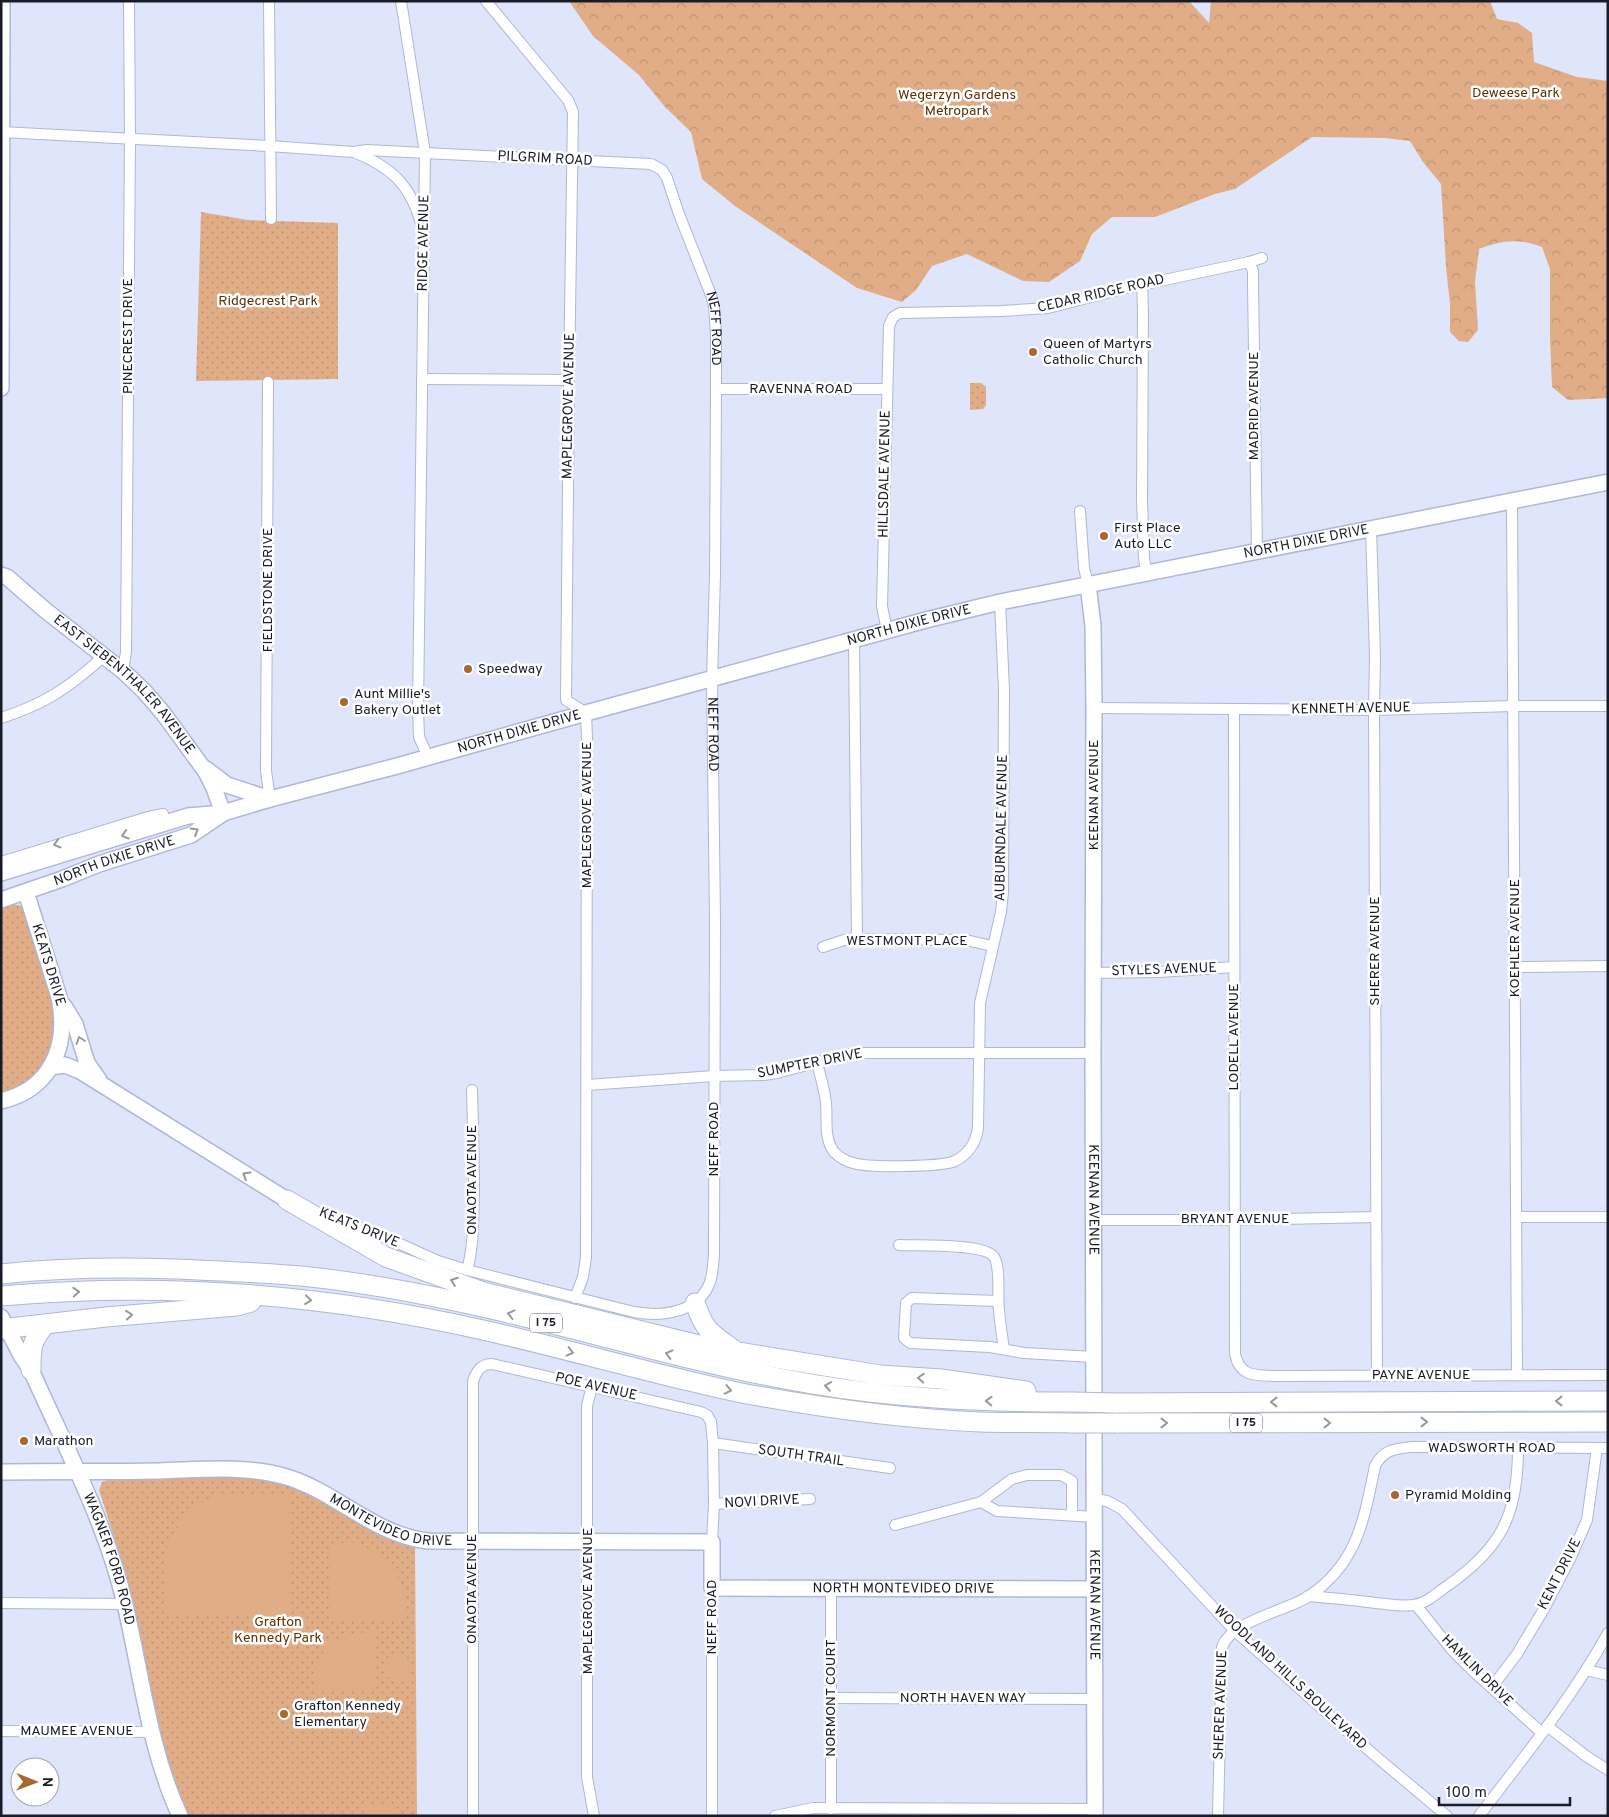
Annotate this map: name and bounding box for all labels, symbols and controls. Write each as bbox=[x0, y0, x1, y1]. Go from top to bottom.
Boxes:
park label: Deweese Park bbox=[1472, 85, 1560, 102]
park label: Wegerzyn Gardens Metropark bbox=[898, 87, 1016, 120]
street label: PILGRIM ROAD bbox=[497, 148, 593, 170]
street label: RIDGE AVENUE bbox=[415, 194, 433, 292]
street label: CEDAR RIDGE ROAD bbox=[1036, 271, 1166, 317]
street label: PINECREST DRIVE bbox=[120, 278, 137, 394]
street label: NEFF ROAD bbox=[702, 289, 725, 366]
park label: Ridgecrest Park bbox=[218, 293, 318, 310]
street label: MAPLEGROVE AVENUE bbox=[559, 333, 579, 479]
place label: Queen of Martyrs Catholic Church bbox=[1043, 336, 1152, 369]
marker: Queen of Martyrs Catholic Church bbox=[1027, 346, 1039, 358]
street label: MADRID AVENUE bbox=[1246, 352, 1263, 460]
street label: RAVENNA ROAD bbox=[749, 381, 853, 398]
street label: HILLSDALE AVENUE bbox=[875, 410, 895, 538]
place label: First Place Auto LLC bbox=[1114, 520, 1180, 553]
street label: NORTH DIXIE DRIVE bbox=[1242, 521, 1370, 562]
street label: FIELDSTONE DRIVE bbox=[260, 528, 277, 652]
marker: First Place Auto LLC bbox=[1098, 530, 1110, 542]
street label: NORTH DIXIE DRIVE bbox=[845, 601, 973, 650]
street label: EAST SIEBENTHALER AVENUE bbox=[50, 611, 199, 757]
place label: Speedway bbox=[478, 661, 543, 678]
marker: Speedway bbox=[462, 663, 474, 675]
place label: Aunt Millie's Bakery Outlet bbox=[354, 686, 441, 719]
marker: Aunt Millie's Bakery Outlet bbox=[338, 696, 350, 708]
street label: NEFF ROAD bbox=[704, 697, 722, 772]
street label: KENNETH AVENUE bbox=[1291, 699, 1411, 719]
street label: NORTH DIXIE DRIVE bbox=[456, 706, 583, 757]
street label: KEENAN AVENUE bbox=[1086, 740, 1103, 850]
street label: MAPLEGROVE AVENUE bbox=[579, 742, 596, 888]
street label: AUBURNDALE AVENUE bbox=[992, 754, 1012, 902]
one-way arrow bbox=[190, 828, 199, 838]
one-way arrow bbox=[121, 830, 130, 840]
street label: NORTH DIXIE DRIVE bbox=[51, 832, 177, 890]
one-way arrow bbox=[54, 839, 62, 849]
street label: KOEHLER AVENUE bbox=[1507, 879, 1524, 997]
street label: SHERER AVENUE bbox=[1367, 896, 1384, 1006]
street label: KEATS DRIVE bbox=[27, 922, 69, 1008]
street label: WESTMONT PLACE bbox=[846, 933, 968, 950]
street label: STYLES AVENUE bbox=[1111, 960, 1217, 980]
street label: LODELL AVENUE bbox=[1226, 983, 1243, 1091]
one-way arrow bbox=[76, 1037, 86, 1045]
street label: SUMPTER DRIVE bbox=[756, 1045, 864, 1083]
street label: NEFF ROAD bbox=[706, 1102, 723, 1176]
street label: ONAOTA AVENUE bbox=[464, 1125, 481, 1235]
street label: KEENAN AVENUE bbox=[1085, 1144, 1102, 1255]
one-way arrow bbox=[242, 1171, 251, 1181]
street label: KEATS DRIVE bbox=[316, 1204, 402, 1252]
street label: BRYANT AVENUE bbox=[1181, 1211, 1289, 1228]
one-way arrow bbox=[450, 1277, 458, 1287]
one-way arrow bbox=[72, 1286, 80, 1297]
one-way arrow bbox=[305, 1294, 313, 1305]
one-way arrow bbox=[125, 1309, 133, 1320]
one-way arrow bbox=[507, 1310, 515, 1320]
road number: I 75 bbox=[530, 1314, 562, 1332]
one-way arrow bbox=[566, 1346, 575, 1357]
one-way arrow bbox=[664, 1349, 673, 1360]
street label: PAYNE AVENUE bbox=[1372, 1367, 1470, 1384]
street label: POE AVENUE bbox=[553, 1369, 639, 1405]
one-way arrow bbox=[917, 1373, 925, 1384]
one-way arrow bbox=[823, 1382, 832, 1392]
one-way arrow bbox=[724, 1384, 733, 1395]
one-way arrow bbox=[985, 1395, 993, 1406]
one-way arrow bbox=[1555, 1396, 1562, 1406]
one-way arrow bbox=[1270, 1397, 1278, 1407]
road number: I 75 bbox=[1230, 1414, 1262, 1432]
one-way arrow bbox=[1421, 1417, 1429, 1427]
one-way arrow bbox=[1161, 1418, 1169, 1428]
one-way arrow bbox=[1324, 1418, 1331, 1428]
place label: Marathon bbox=[34, 1433, 93, 1450]
marker: Marathon bbox=[18, 1435, 30, 1447]
street label: WADSWORTH ROAD bbox=[1428, 1440, 1556, 1457]
street label: SOUTH TRAIL bbox=[757, 1442, 845, 1470]
place label: Pyramid Molding bbox=[1405, 1487, 1511, 1504]
marker: Pyramid Molding bbox=[1389, 1489, 1401, 1501]
street label: WAGNER FORD ROAD bbox=[79, 1490, 138, 1627]
street label: MONTEVIDEO DRIVE bbox=[326, 1490, 452, 1550]
street label: NOVI DRIVE bbox=[724, 1492, 800, 1512]
street label: MAPLEGROVE AVENUE bbox=[580, 1528, 597, 1674]
street label: ONAOTA AVENUE bbox=[464, 1534, 481, 1644]
street label: KENT DRIVE bbox=[1535, 1535, 1585, 1613]
street label: KEENAN AVENUE bbox=[1086, 1549, 1103, 1660]
street label: NEFF ROAD bbox=[704, 1580, 721, 1654]
street label: NORTH MONTEVIDEO DRIVE bbox=[812, 1580, 995, 1597]
street label: WOODLAND HILLS BOULEVARD bbox=[1210, 1602, 1370, 1754]
park label: Grafton Kennedy Park bbox=[234, 1614, 322, 1647]
street label: HAMLIN DRIVE bbox=[1437, 1631, 1517, 1711]
street label: NORMONT COURT bbox=[823, 1639, 840, 1757]
street label: SHERER AVENUE bbox=[1211, 1650, 1231, 1760]
street label: NORTH HAVEN WAY bbox=[900, 1690, 1026, 1707]
place label: Grafton Kennedy Elementary bbox=[294, 1698, 401, 1731]
marker: Grafton Kennedy Elementary bbox=[278, 1708, 290, 1720]
street label: MAUMEE AVENUE bbox=[20, 1723, 134, 1740]
north arrow bbox=[10, 1757, 60, 1807]
scale bar bbox=[1439, 1774, 1570, 1806]
text: N bbox=[38, 1777, 55, 1787]
text: 100 m bbox=[1446, 1784, 1487, 1803]

